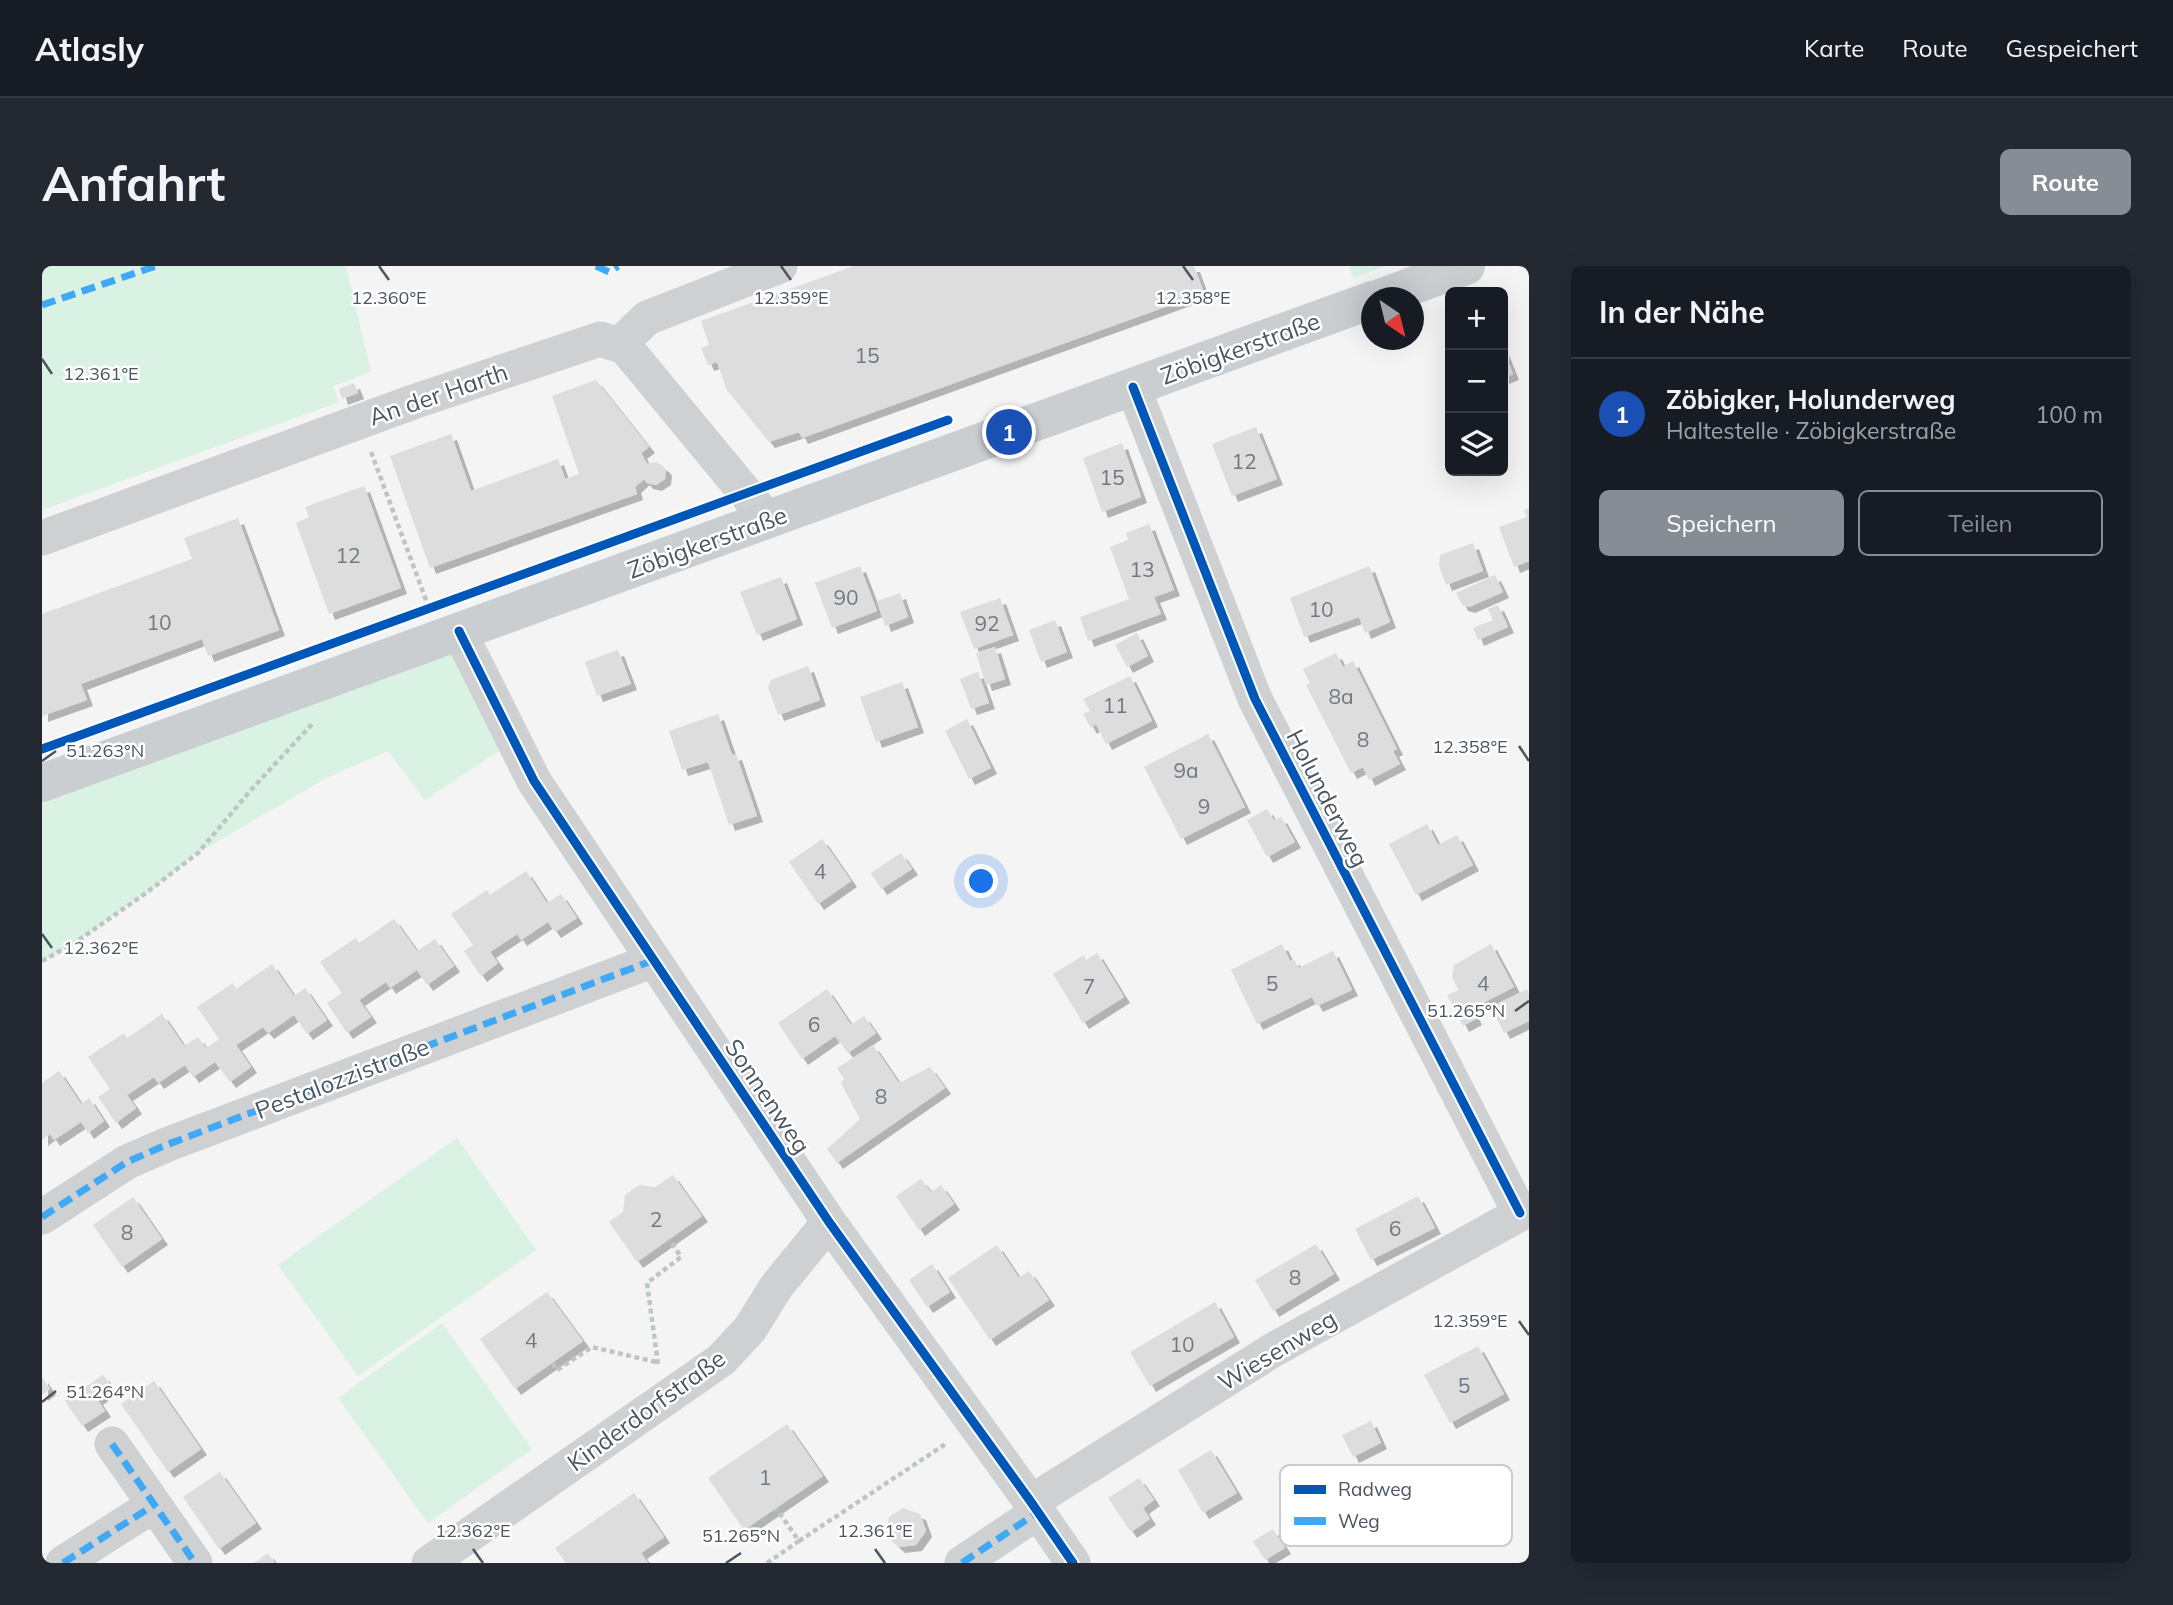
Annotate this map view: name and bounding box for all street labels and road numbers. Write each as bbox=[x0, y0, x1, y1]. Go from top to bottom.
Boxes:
street label: Zöbigkerstraße bbox=[1156, 305, 1324, 391]
street label: An der Harth bbox=[365, 356, 511, 432]
street label: Zöbigkerstraße bbox=[623, 499, 791, 585]
street label: Holunderweg bbox=[1280, 724, 1376, 872]
street label: Pestalozzistraße bbox=[251, 1031, 433, 1125]
street label: Sonnenweg bbox=[719, 1033, 817, 1159]
street label: Wiesenweg bbox=[1212, 1303, 1342, 1397]
street label: Kinderdorfstraße bbox=[561, 1343, 731, 1477]

